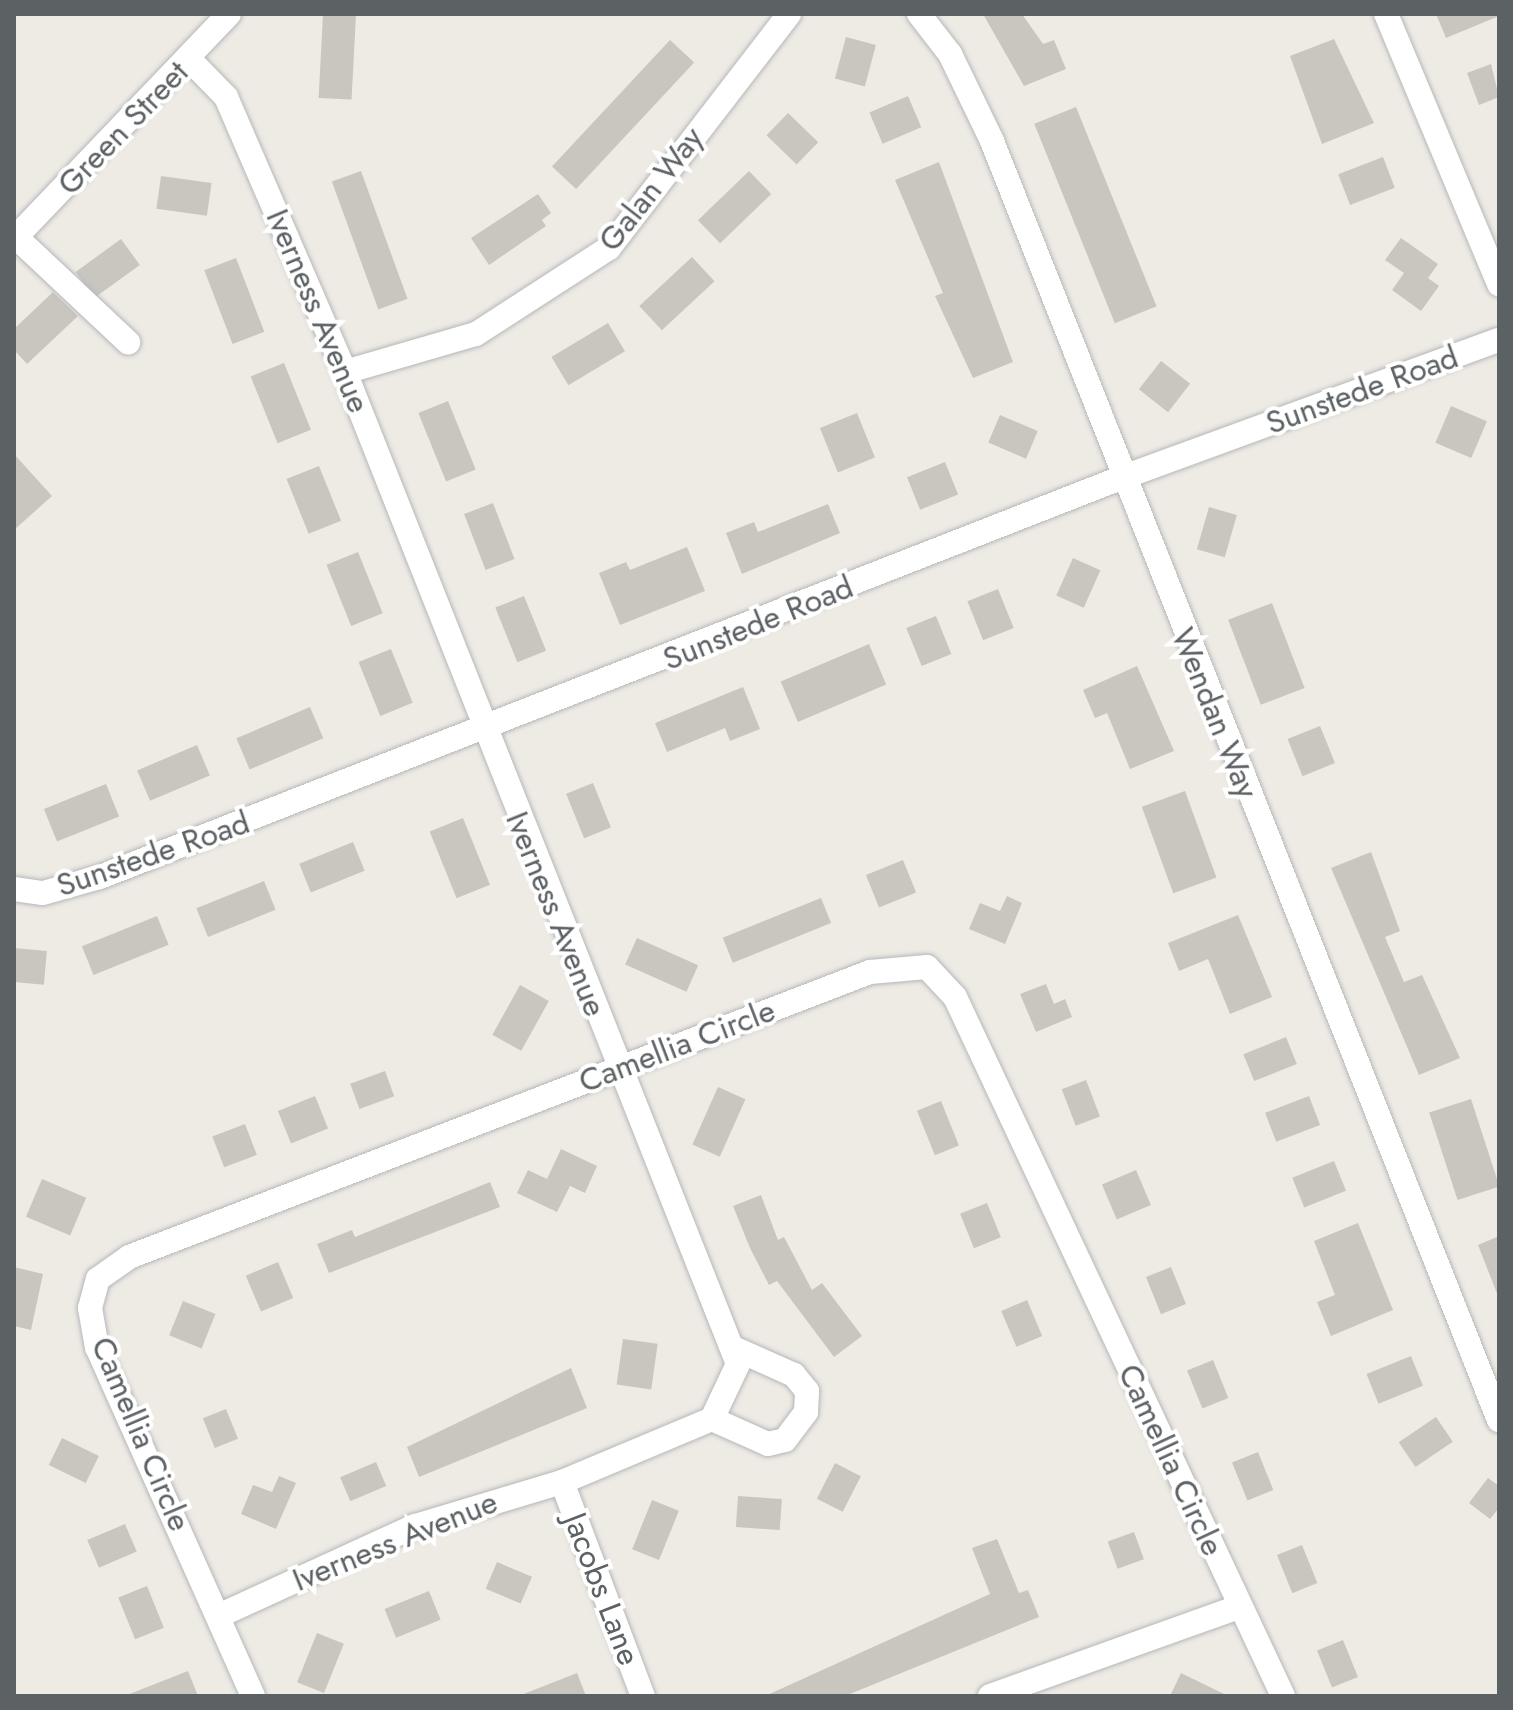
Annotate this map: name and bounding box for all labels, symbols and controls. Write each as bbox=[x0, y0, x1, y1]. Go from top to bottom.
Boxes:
street label: Green Street bbox=[50, 53, 196, 203]
street label: Galan Way bbox=[591, 119, 711, 259]
street label: Iverness Avenue bbox=[258, 204, 378, 418]
street label: Sunstede Road bbox=[1261, 337, 1463, 443]
street label: Sunstede Road bbox=[657, 567, 859, 679]
street label: Wendan Way bbox=[1163, 622, 1267, 804]
street label: Sunstede Road bbox=[51, 803, 255, 905]
street label: Iverness Avenue bbox=[498, 806, 614, 1022]
street label: Camellia Circle bbox=[574, 991, 780, 1101]
street label: Camellia Circle bbox=[83, 1331, 199, 1537]
street label: Camellia Circle bbox=[1110, 1358, 1232, 1562]
street label: Iverness Avenue bbox=[287, 1483, 503, 1599]
street label: Jacobs Lane bbox=[555, 1508, 649, 1670]

